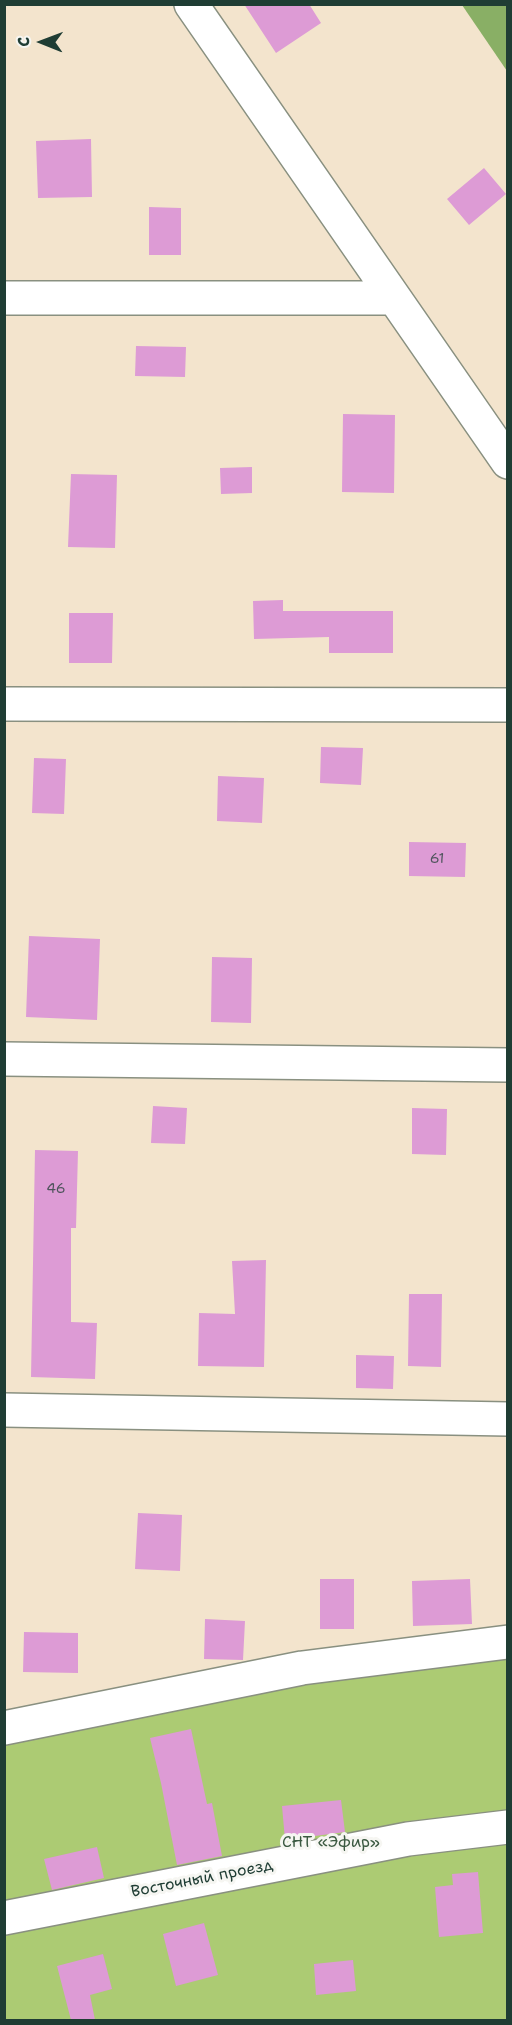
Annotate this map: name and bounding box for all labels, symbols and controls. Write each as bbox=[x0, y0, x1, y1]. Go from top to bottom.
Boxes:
north arrow bbox=[12, 12, 72, 72]
text: С bbox=[13, 37, 34, 47]
house number: 61 bbox=[430, 851, 444, 867]
house number: 46 bbox=[46, 1181, 66, 1197]
park label: СНТ «Эфир» bbox=[282, 1833, 380, 1853]
street label: Восточный проезд bbox=[129, 1856, 275, 1902]

